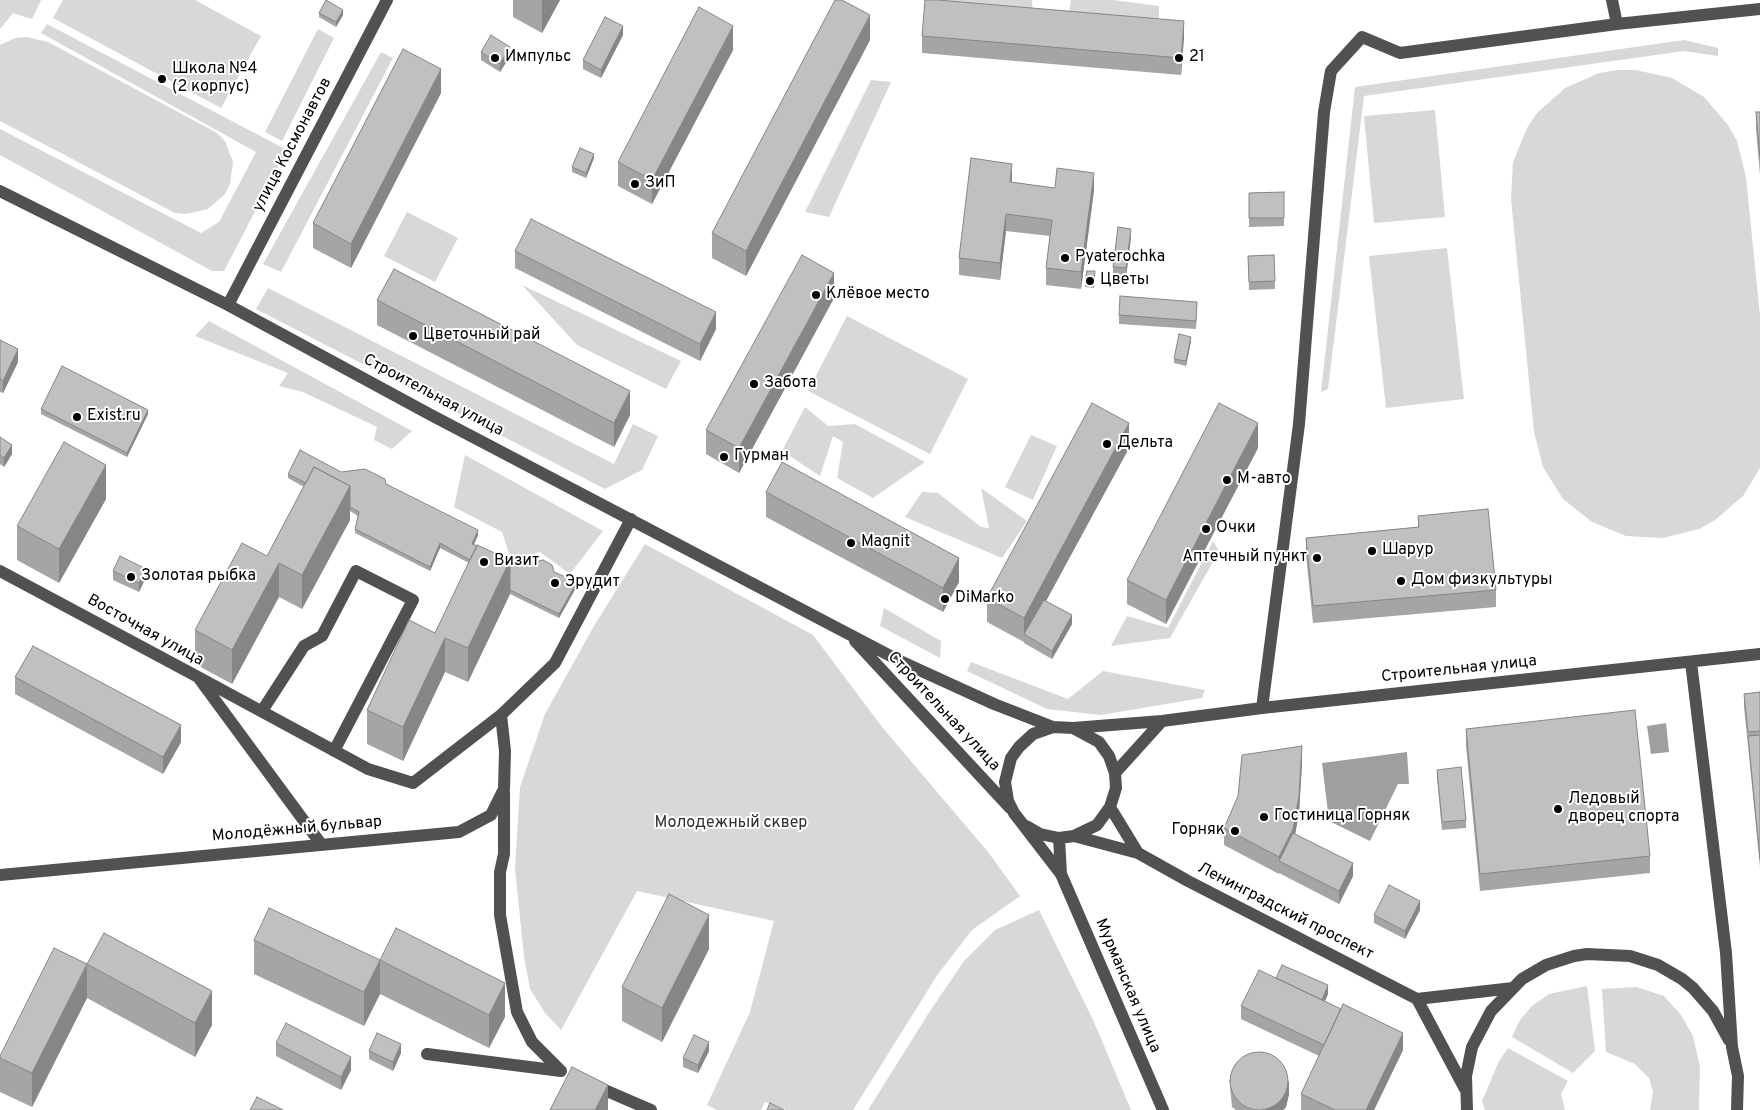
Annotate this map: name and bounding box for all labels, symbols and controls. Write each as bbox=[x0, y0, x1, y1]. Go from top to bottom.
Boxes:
place label: Импульс bbox=[505, 48, 571, 68]
place label: 21 bbox=[1189, 48, 1205, 68]
marker: Импульс bbox=[489, 52, 501, 64]
marker: 21 bbox=[1173, 52, 1185, 64]
place label: Школа №4 (2 корпус) bbox=[172, 60, 257, 98]
marker: Школа №4 (2 корпус) bbox=[156, 73, 168, 85]
street label: улица Космонавтов bbox=[249, 75, 337, 215]
place label: ЗиП bbox=[645, 174, 675, 194]
marker: ЗиП bbox=[629, 178, 641, 190]
place label: Pyaterochka bbox=[1075, 248, 1165, 268]
marker: Pyaterochka bbox=[1059, 252, 1071, 264]
place label: Цветы bbox=[1100, 271, 1149, 291]
marker: Цветы bbox=[1084, 275, 1096, 287]
place label: Клёвое место bbox=[826, 285, 930, 305]
marker: Клёвое место bbox=[810, 289, 822, 301]
place label: Цветочный рай bbox=[423, 326, 540, 346]
marker: Цветочный рай bbox=[407, 330, 419, 342]
street label: Строительная улица bbox=[360, 351, 506, 441]
place label: Забота bbox=[764, 374, 816, 394]
marker: Забота bbox=[748, 378, 760, 390]
place label: Exist.ru bbox=[87, 407, 141, 427]
marker: Exist.ru bbox=[71, 411, 83, 423]
place label: Дельта bbox=[1117, 434, 1173, 454]
marker: Дельта bbox=[1101, 438, 1113, 450]
place label: Гурман bbox=[734, 447, 789, 467]
marker: Гурман bbox=[718, 451, 730, 463]
place label: М-авто bbox=[1237, 470, 1291, 490]
marker: М-авто bbox=[1221, 474, 1233, 486]
place label: Очки bbox=[1216, 519, 1256, 539]
marker: Очки bbox=[1200, 523, 1212, 535]
place label: Magnit bbox=[861, 533, 910, 553]
marker: Magnit bbox=[845, 537, 857, 549]
place label: Шарур bbox=[1382, 541, 1433, 561]
marker: Шарур bbox=[1366, 545, 1378, 557]
place label: Аптечный пункт bbox=[1182, 548, 1307, 568]
place label: Визит bbox=[494, 552, 539, 572]
marker: Аптечный пункт bbox=[1311, 552, 1323, 564]
marker: Визит bbox=[478, 556, 490, 568]
place label: Золотая рыбка bbox=[141, 567, 256, 587]
marker: Золотая рыбка bbox=[125, 571, 137, 583]
place label: Дом физкультуры bbox=[1411, 571, 1553, 591]
place label: Эрудит bbox=[565, 573, 620, 593]
marker: Дом физкультуры bbox=[1395, 575, 1407, 587]
marker: Эрудит bbox=[549, 577, 561, 589]
place label: DiMarko bbox=[955, 589, 1014, 609]
street label: Восточная улица bbox=[83, 591, 207, 671]
marker: DiMarko bbox=[939, 593, 951, 605]
street label: Строительная улица bbox=[883, 648, 1003, 776]
street label: Строительная улица bbox=[1380, 652, 1538, 688]
place label: Ледовый дворец спорта bbox=[1568, 790, 1680, 828]
marker: Ледовый дворец спорта bbox=[1552, 803, 1564, 815]
place label: Гостиница Горняк bbox=[1274, 807, 1410, 827]
marker: Гостиница Горняк bbox=[1258, 811, 1270, 823]
street label: Молодёжный бульвар bbox=[211, 813, 383, 847]
park label: Молодежный сквер bbox=[655, 814, 807, 834]
place label: Горняк bbox=[1172, 821, 1225, 841]
marker: Горняк bbox=[1229, 825, 1241, 837]
street label: Ленинградский проспект bbox=[1194, 859, 1376, 965]
street label: Мурманская улица bbox=[1090, 916, 1164, 1056]

